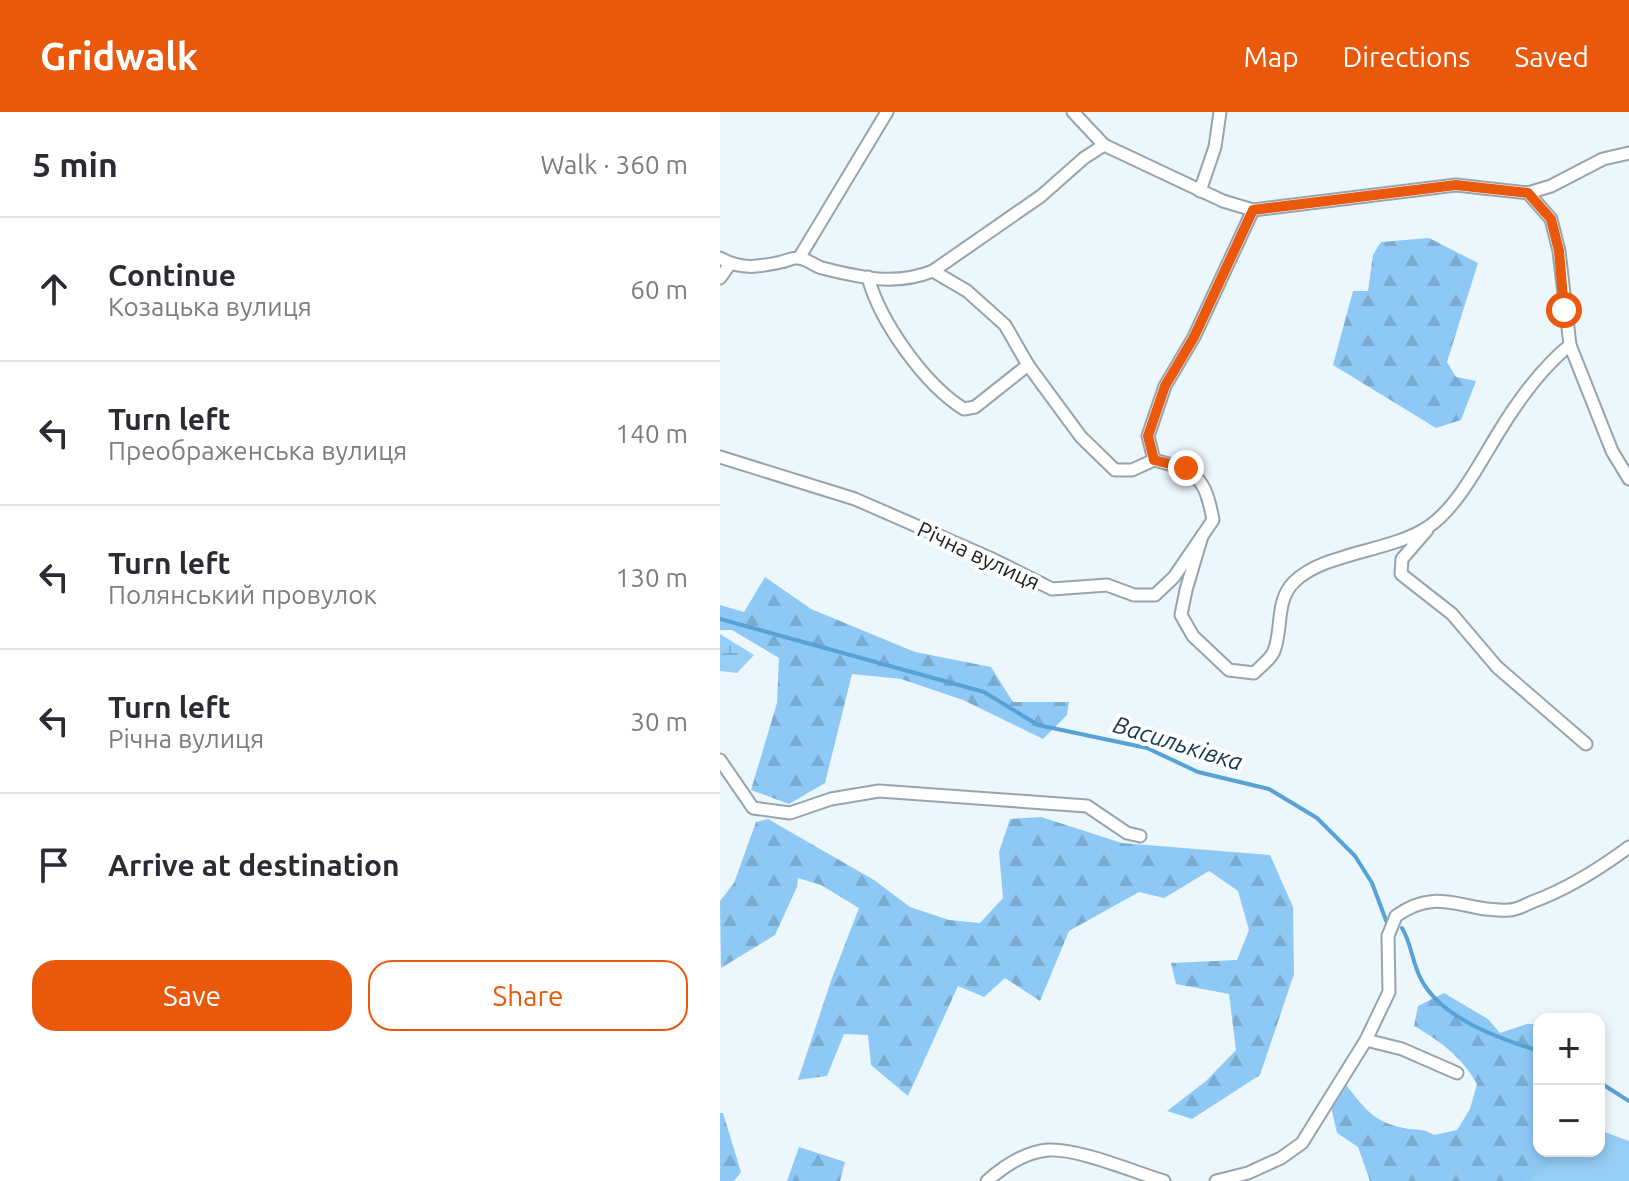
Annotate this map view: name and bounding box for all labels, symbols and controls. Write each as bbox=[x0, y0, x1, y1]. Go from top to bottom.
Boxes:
text: Gridwalk bbox=[40, 35, 198, 77]
text: Map bbox=[1243, 41, 1299, 72]
text: Directions bbox=[1343, 41, 1470, 72]
text: Saved bbox=[1514, 41, 1589, 72]
text: 5 min bbox=[32, 145, 118, 183]
text: Walk · 360 m bbox=[540, 150, 688, 179]
text: Continue bbox=[108, 258, 236, 292]
icon: ahead bbox=[32, 267, 76, 311]
text: 60 m bbox=[630, 275, 688, 304]
text: Козацька вулиця bbox=[108, 292, 312, 321]
route start bbox=[1546, 292, 1582, 328]
text: Turn left bbox=[108, 402, 230, 436]
icon: left bbox=[32, 411, 76, 455]
text: 140 m bbox=[616, 419, 688, 448]
text: Преображенська вулиця bbox=[108, 436, 407, 465]
route end bbox=[1168, 450, 1204, 486]
street label: Річна вулиця bbox=[914, 516, 1044, 594]
text: Turn left bbox=[108, 546, 230, 580]
icon: left bbox=[32, 555, 76, 599]
text: 130 m bbox=[616, 563, 688, 592]
text: Полянський провулок bbox=[108, 580, 377, 609]
text: Turn left bbox=[108, 690, 230, 724]
icon: left bbox=[32, 699, 76, 743]
text: 30 m bbox=[630, 707, 688, 736]
water label: Васильківка bbox=[1110, 711, 1246, 775]
text: Річна вулиця bbox=[108, 724, 264, 753]
icon: arrive bbox=[32, 843, 76, 887]
text: Arrive at destination bbox=[108, 848, 400, 882]
button: Save bbox=[32, 960, 352, 1031]
button: Share bbox=[368, 960, 688, 1031]
map controls bbox=[1533, 1013, 1605, 1157]
button: + bbox=[1533, 1013, 1605, 1085]
button: − bbox=[1533, 1085, 1605, 1157]

